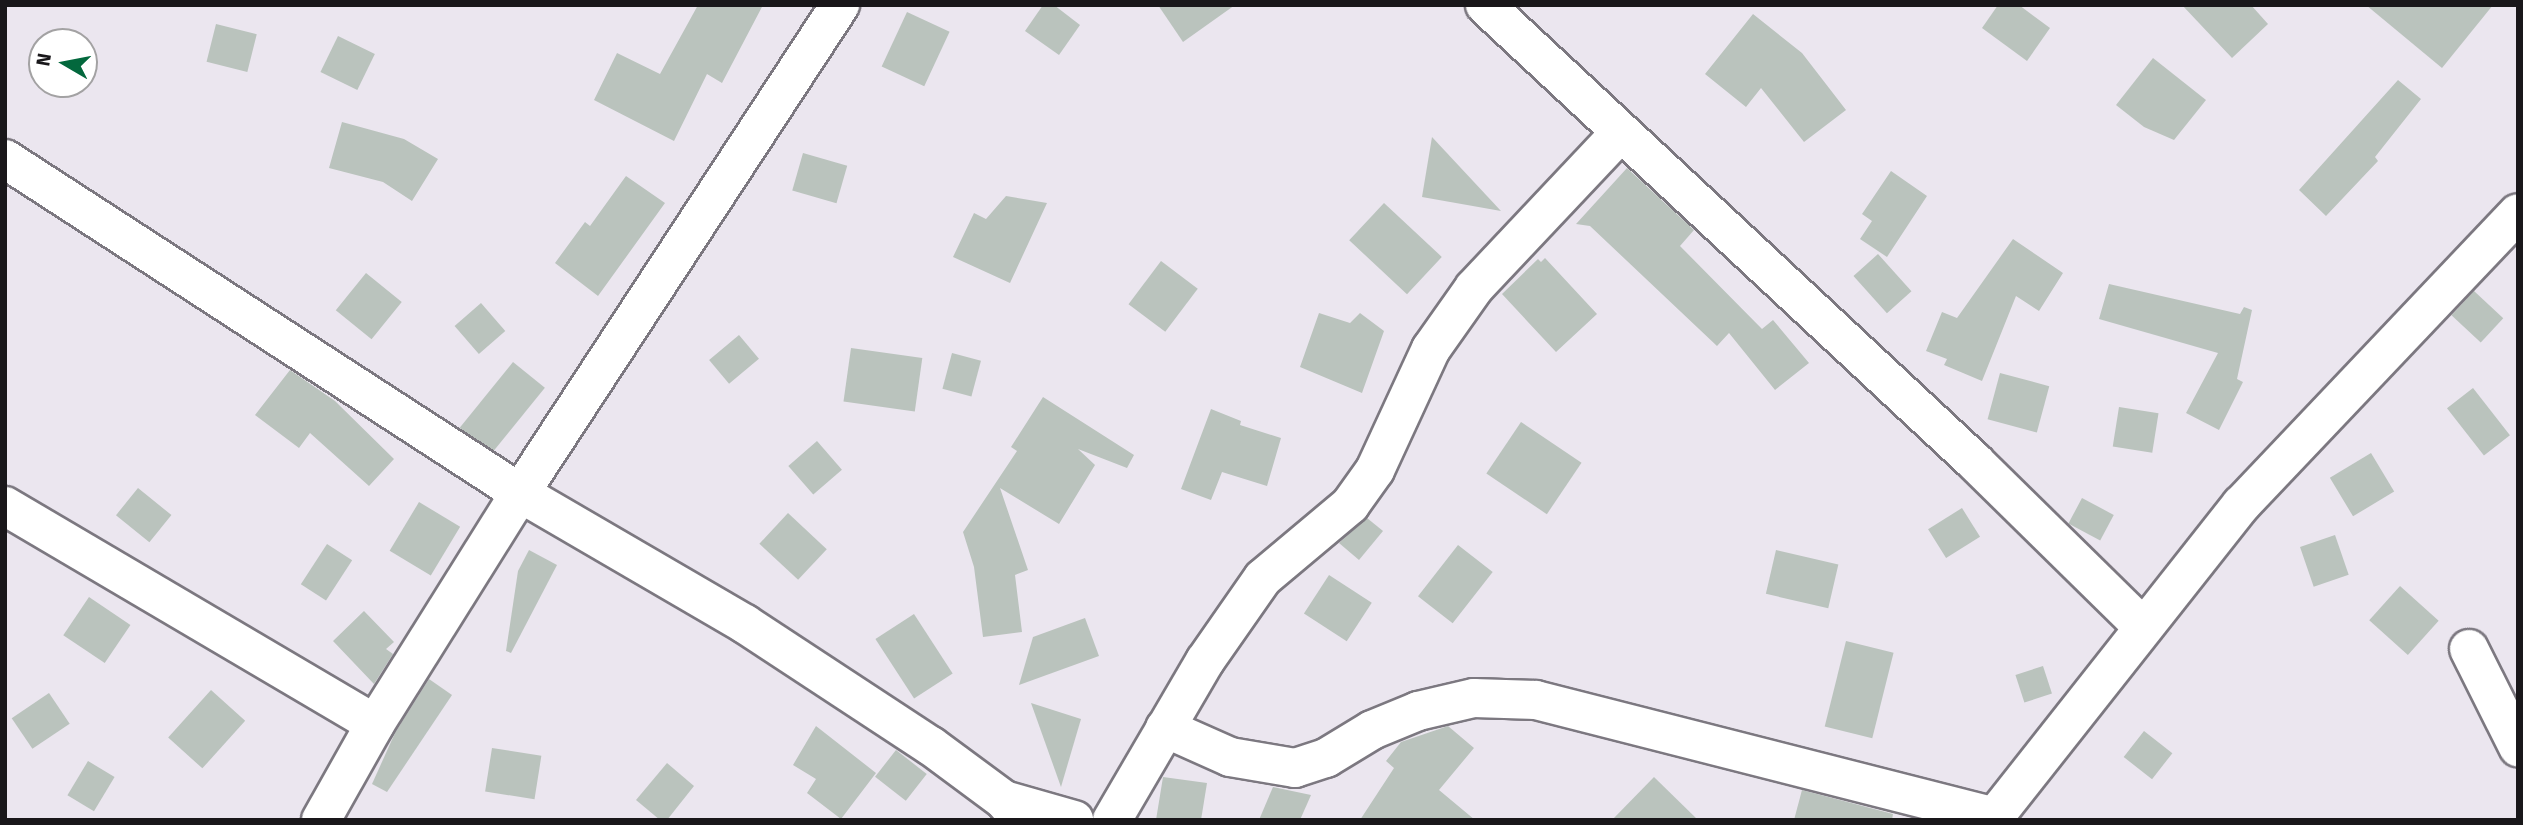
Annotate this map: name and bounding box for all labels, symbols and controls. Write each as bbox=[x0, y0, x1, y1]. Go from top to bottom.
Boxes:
north arrow bbox=[28, 28, 98, 98]
text: N bbox=[31, 51, 56, 68]

